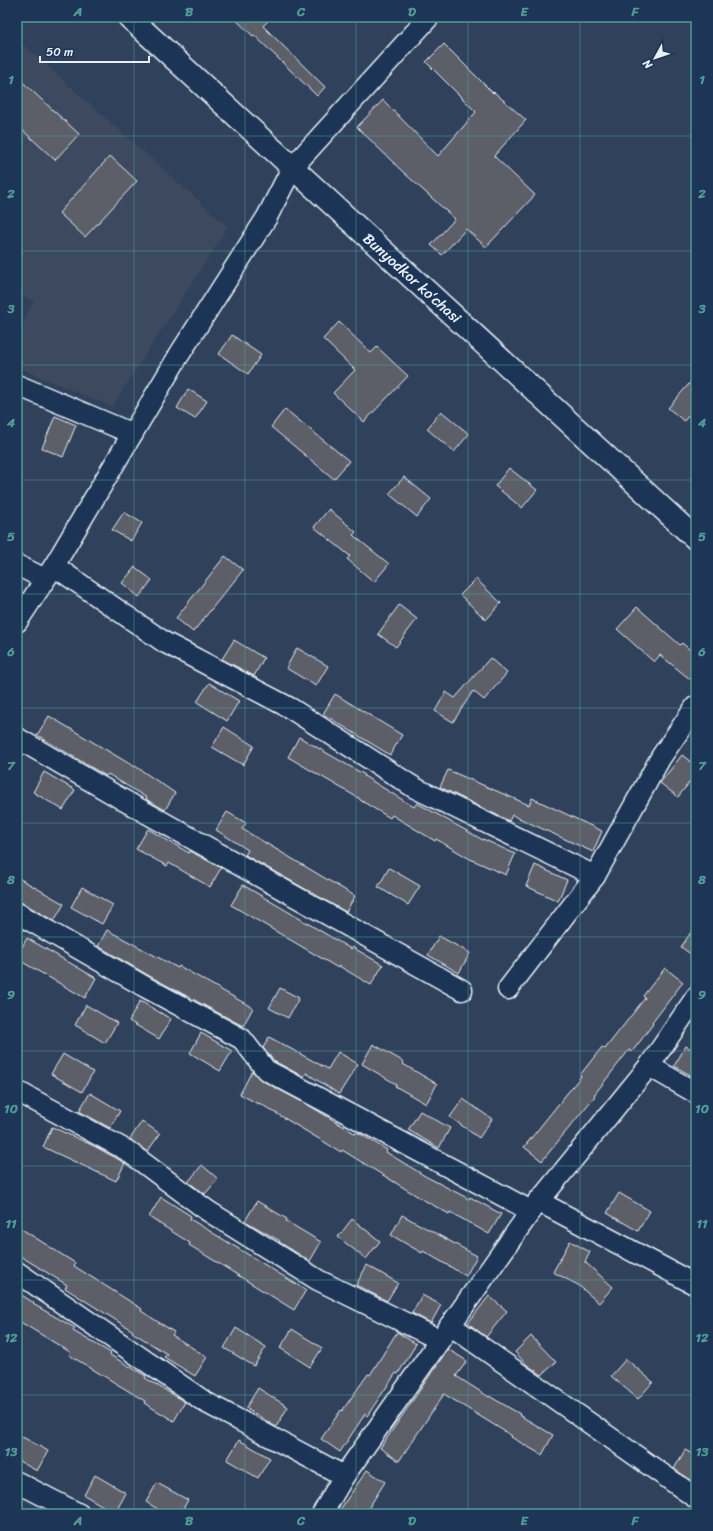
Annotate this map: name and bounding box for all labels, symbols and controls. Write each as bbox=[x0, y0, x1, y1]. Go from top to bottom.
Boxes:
text: A bbox=[73, 0, 82, 23]
text: B bbox=[185, 0, 194, 23]
text: C bbox=[296, 0, 306, 23]
text: D bbox=[408, 0, 416, 23]
text: E bbox=[520, 0, 529, 23]
text: F bbox=[630, 0, 639, 23]
scale bar bbox=[40, 38, 149, 64]
north arrow bbox=[635, 38, 675, 78]
text: 50 m bbox=[46, 41, 73, 63]
text: N bbox=[638, 55, 658, 74]
text: 1 bbox=[8, 68, 14, 91]
text: 1 bbox=[699, 68, 705, 91]
text: 2 bbox=[6, 182, 15, 205]
text: 2 bbox=[697, 182, 706, 205]
street label: Bunyodkor koʻchasi bbox=[357, 226, 468, 330]
text: 3 bbox=[6, 297, 15, 320]
text: 3 bbox=[697, 297, 706, 320]
text: 4 bbox=[6, 411, 16, 434]
text: 4 bbox=[697, 411, 707, 434]
text: 5 bbox=[7, 525, 15, 548]
text: 5 bbox=[698, 525, 706, 548]
text: 6 bbox=[6, 640, 15, 663]
text: 6 bbox=[697, 640, 706, 663]
text: 7 bbox=[7, 754, 16, 777]
text: 7 bbox=[698, 754, 707, 777]
text: 8 bbox=[6, 868, 15, 891]
text: 8 bbox=[697, 868, 706, 891]
text: 9 bbox=[7, 983, 15, 1006]
text: 9 bbox=[698, 983, 706, 1006]
text: 10 bbox=[4, 1097, 18, 1120]
text: 10 bbox=[695, 1097, 709, 1120]
text: 11 bbox=[5, 1212, 17, 1235]
text: 11 bbox=[696, 1212, 708, 1235]
text: 12 bbox=[4, 1326, 18, 1349]
text: 12 bbox=[695, 1326, 709, 1349]
text: 13 bbox=[5, 1440, 18, 1463]
text: 13 bbox=[696, 1440, 709, 1463]
text: A bbox=[73, 1509, 82, 1531]
text: B bbox=[185, 1509, 194, 1531]
text: C bbox=[296, 1509, 306, 1531]
text: D bbox=[408, 1509, 416, 1531]
text: E bbox=[520, 1509, 529, 1531]
text: F bbox=[630, 1509, 639, 1531]

